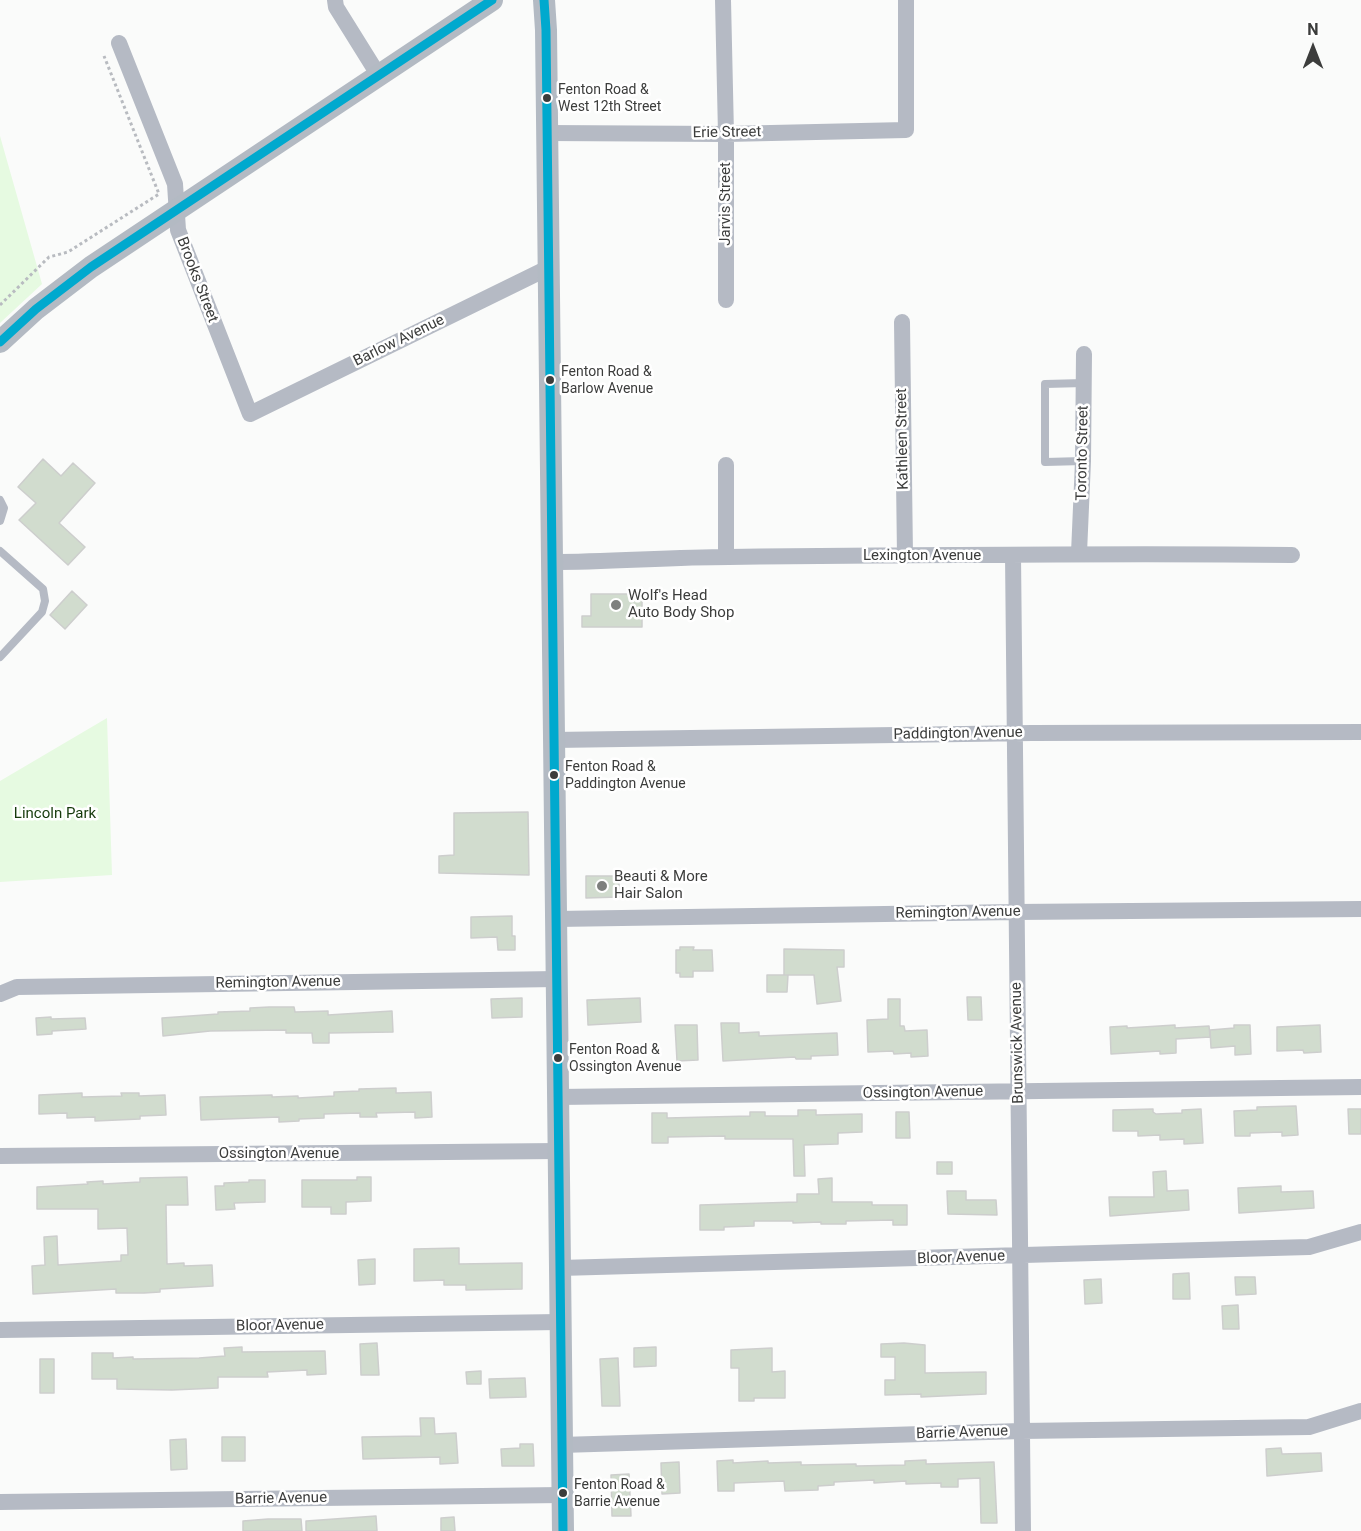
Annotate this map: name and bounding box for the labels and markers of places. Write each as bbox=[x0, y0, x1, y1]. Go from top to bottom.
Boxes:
place label: Fenton Road & West 12th Street bbox=[558, 82, 661, 114]
marker: Fenton Road & West 12th Street bbox=[541, 92, 553, 104]
place label: Fenton Road & Barlow Avenue bbox=[561, 364, 653, 396]
marker: Fenton Road & Barlow Avenue bbox=[544, 374, 556, 386]
place label: Wolf's Head Auto Body Shop bbox=[628, 587, 734, 622]
marker: Wolf's Head Auto Body Shop bbox=[609, 598, 623, 612]
place label: Fenton Road & Paddington Avenue bbox=[565, 759, 686, 792]
marker: Fenton Road & Paddington Avenue bbox=[548, 769, 560, 781]
place label: Beauti & More Hair Salon bbox=[614, 868, 708, 903]
marker: Beauti & More Hair Salon bbox=[595, 879, 609, 893]
place label: Fenton Road & Ossington Avenue bbox=[569, 1042, 681, 1074]
marker: Fenton Road & Ossington Avenue bbox=[552, 1052, 564, 1064]
place label: Fenton Road & Barrie Avenue bbox=[574, 1477, 665, 1510]
marker: Fenton Road & Barrie Avenue bbox=[557, 1487, 569, 1499]

